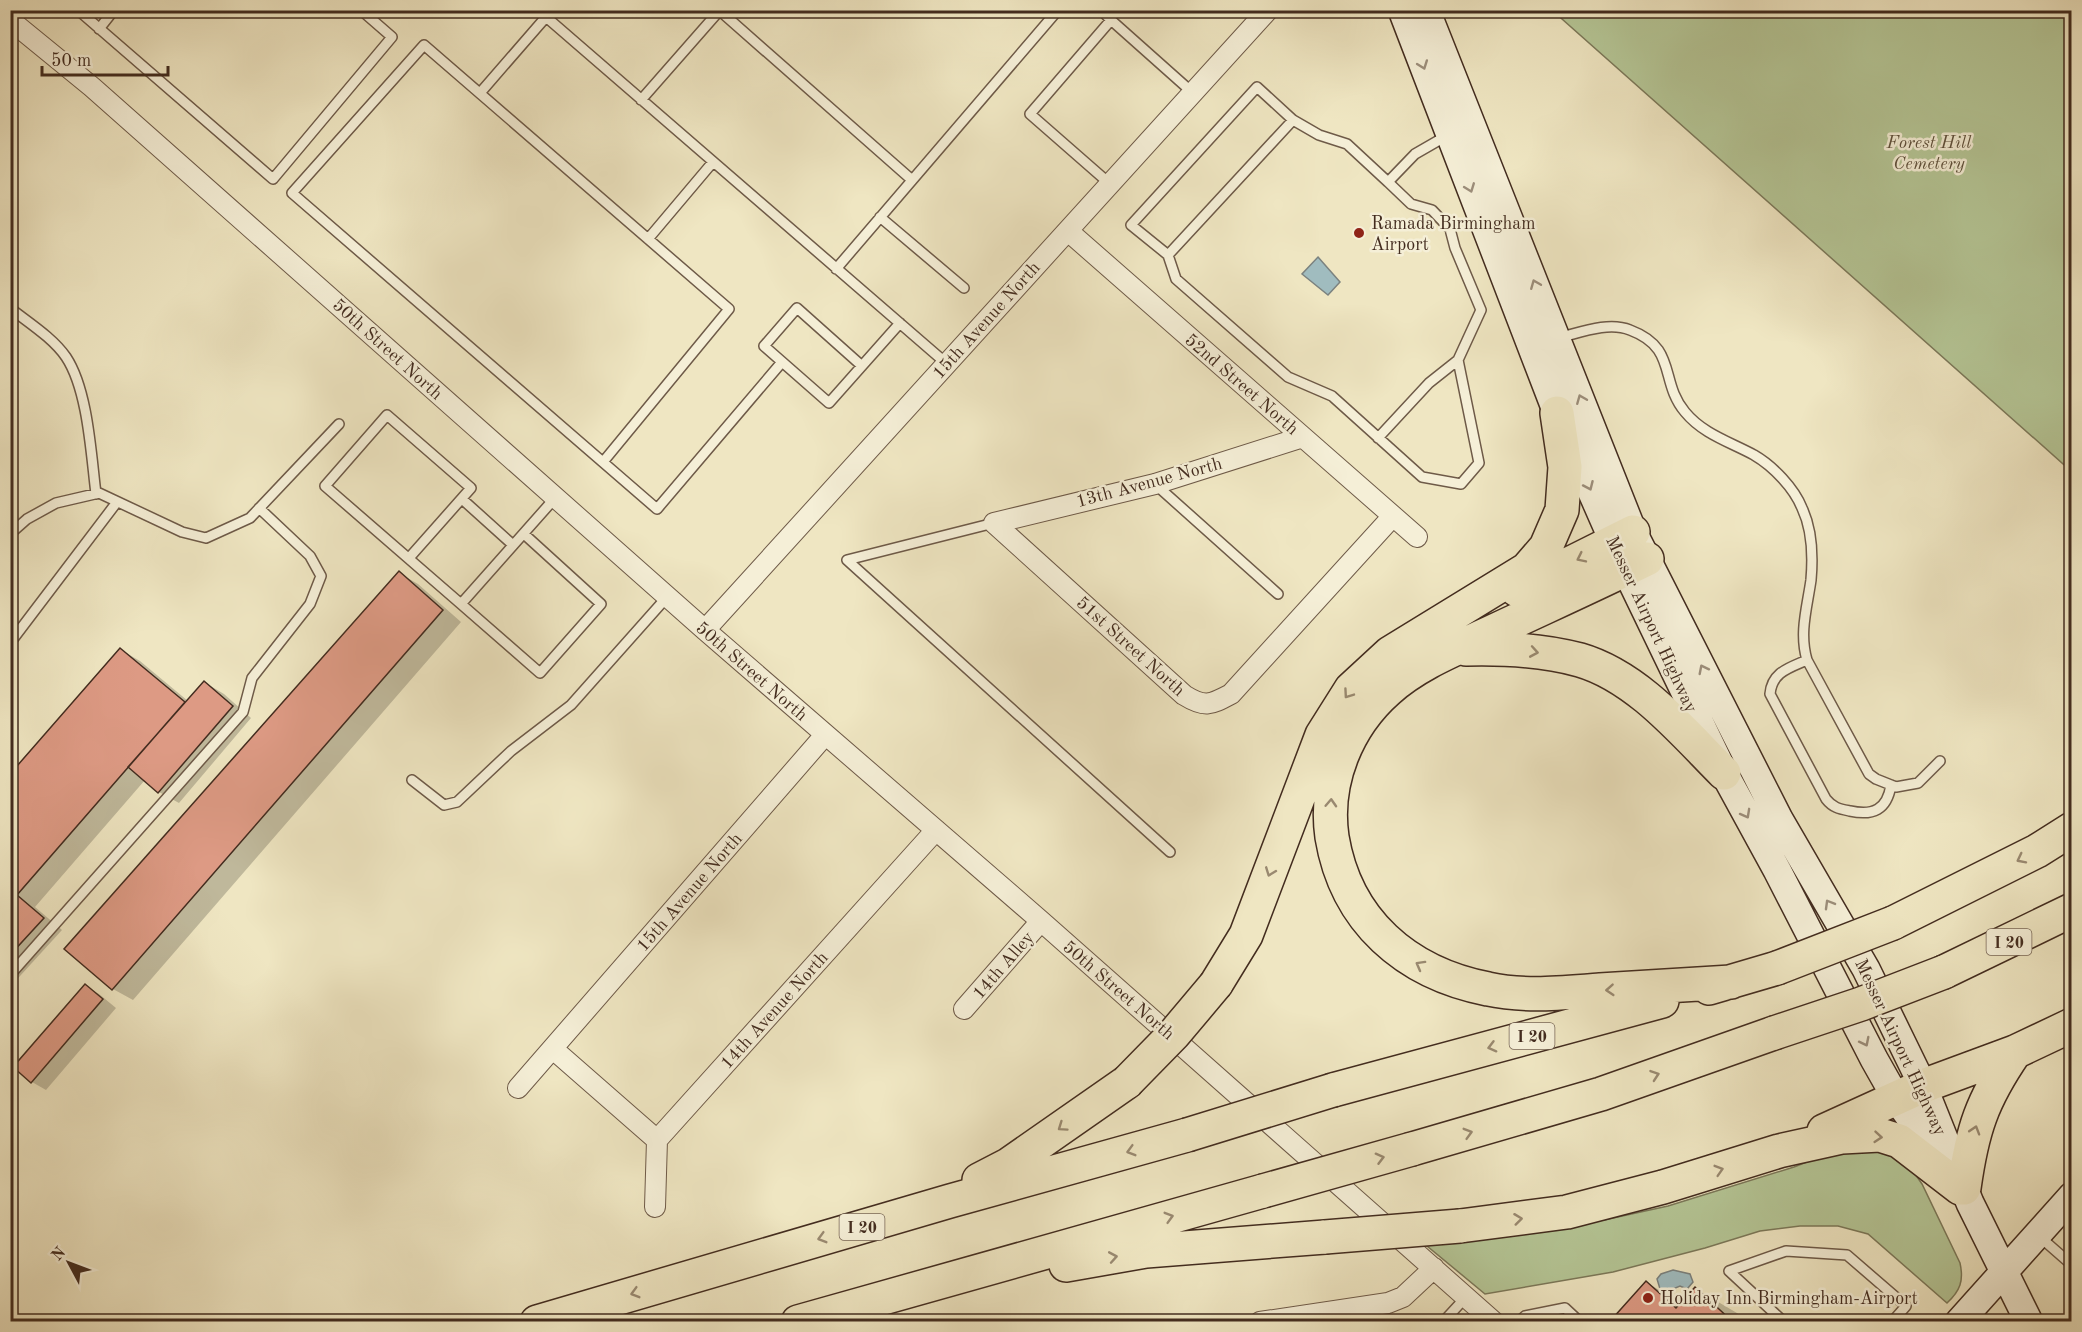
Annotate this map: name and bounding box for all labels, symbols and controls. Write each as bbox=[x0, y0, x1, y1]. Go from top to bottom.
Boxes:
scale bar bbox=[42, 39, 168, 77]
text: 50 m bbox=[51, 52, 91, 70]
one-way arrow bbox=[1415, 60, 1428, 70]
park label: Forest Hill Cemetery bbox=[1886, 134, 1972, 173]
one-way arrow bbox=[1462, 183, 1475, 193]
place label: Ramada Birmingham Airport bbox=[1371, 215, 1536, 254]
marker: Ramada Birmingham Airport bbox=[1352, 226, 1366, 240]
street label: 15th Avenue North bbox=[930, 259, 1044, 383]
one-way arrow bbox=[1530, 279, 1542, 290]
street label: 50th Street North bbox=[329, 296, 446, 404]
street label: 52nd Street North bbox=[1181, 331, 1302, 439]
one-way arrow bbox=[1576, 395, 1588, 406]
street label: 13th Avenue North bbox=[1074, 455, 1224, 511]
one-way arrow bbox=[1582, 480, 1594, 491]
street label: Messer Airport Highway bbox=[1602, 533, 1700, 716]
one-way arrow bbox=[1577, 551, 1587, 562]
street label: 51st Street North bbox=[1073, 594, 1188, 700]
street label: 50th Street North bbox=[692, 619, 811, 725]
one-way arrow bbox=[1529, 645, 1539, 658]
one-way arrow bbox=[1699, 665, 1710, 675]
one-way arrow bbox=[1344, 687, 1355, 698]
one-way arrow bbox=[1324, 799, 1337, 808]
one-way arrow bbox=[1739, 807, 1750, 818]
street label: 15th Avenue North bbox=[634, 830, 746, 955]
one-way arrow bbox=[2016, 851, 2027, 863]
one-way arrow bbox=[1265, 866, 1277, 877]
one-way arrow bbox=[1824, 900, 1836, 910]
street label: 14th Alley bbox=[970, 928, 1038, 1003]
road number: I 20 bbox=[1986, 929, 2032, 955]
street label: 50th Street North bbox=[1059, 938, 1178, 1044]
street label: 14th Avenue North bbox=[718, 949, 832, 1073]
street label: Messer Airport Highway bbox=[1851, 956, 1949, 1139]
one-way arrow bbox=[1416, 961, 1426, 972]
one-way arrow bbox=[1605, 983, 1614, 996]
road number: I 20 bbox=[1510, 1023, 1555, 1049]
one-way arrow bbox=[1858, 1036, 1869, 1047]
one-way arrow bbox=[1487, 1039, 1497, 1052]
one-way arrow bbox=[1649, 1070, 1660, 1083]
one-way arrow bbox=[1058, 1120, 1069, 1131]
one-way arrow bbox=[1968, 1125, 1980, 1136]
one-way arrow bbox=[1462, 1128, 1473, 1140]
one-way arrow bbox=[1873, 1130, 1882, 1143]
one-way arrow bbox=[1126, 1143, 1136, 1156]
one-way arrow bbox=[1374, 1153, 1385, 1165]
one-way arrow bbox=[1713, 1165, 1724, 1177]
one-way arrow bbox=[1163, 1212, 1174, 1224]
one-way arrow bbox=[1513, 1213, 1522, 1225]
road number: I 20 bbox=[840, 1214, 884, 1240]
one-way arrow bbox=[817, 1231, 828, 1243]
north arrow bbox=[39, 1233, 99, 1293]
text: N bbox=[49, 1244, 70, 1264]
one-way arrow bbox=[1109, 1251, 1118, 1263]
one-way arrow bbox=[630, 1286, 641, 1298]
place label: Holiday Inn Birmingham-Airport bbox=[1660, 1290, 1918, 1308]
marker: Holiday Inn Birmingham-Airport bbox=[1641, 1291, 1655, 1305]

